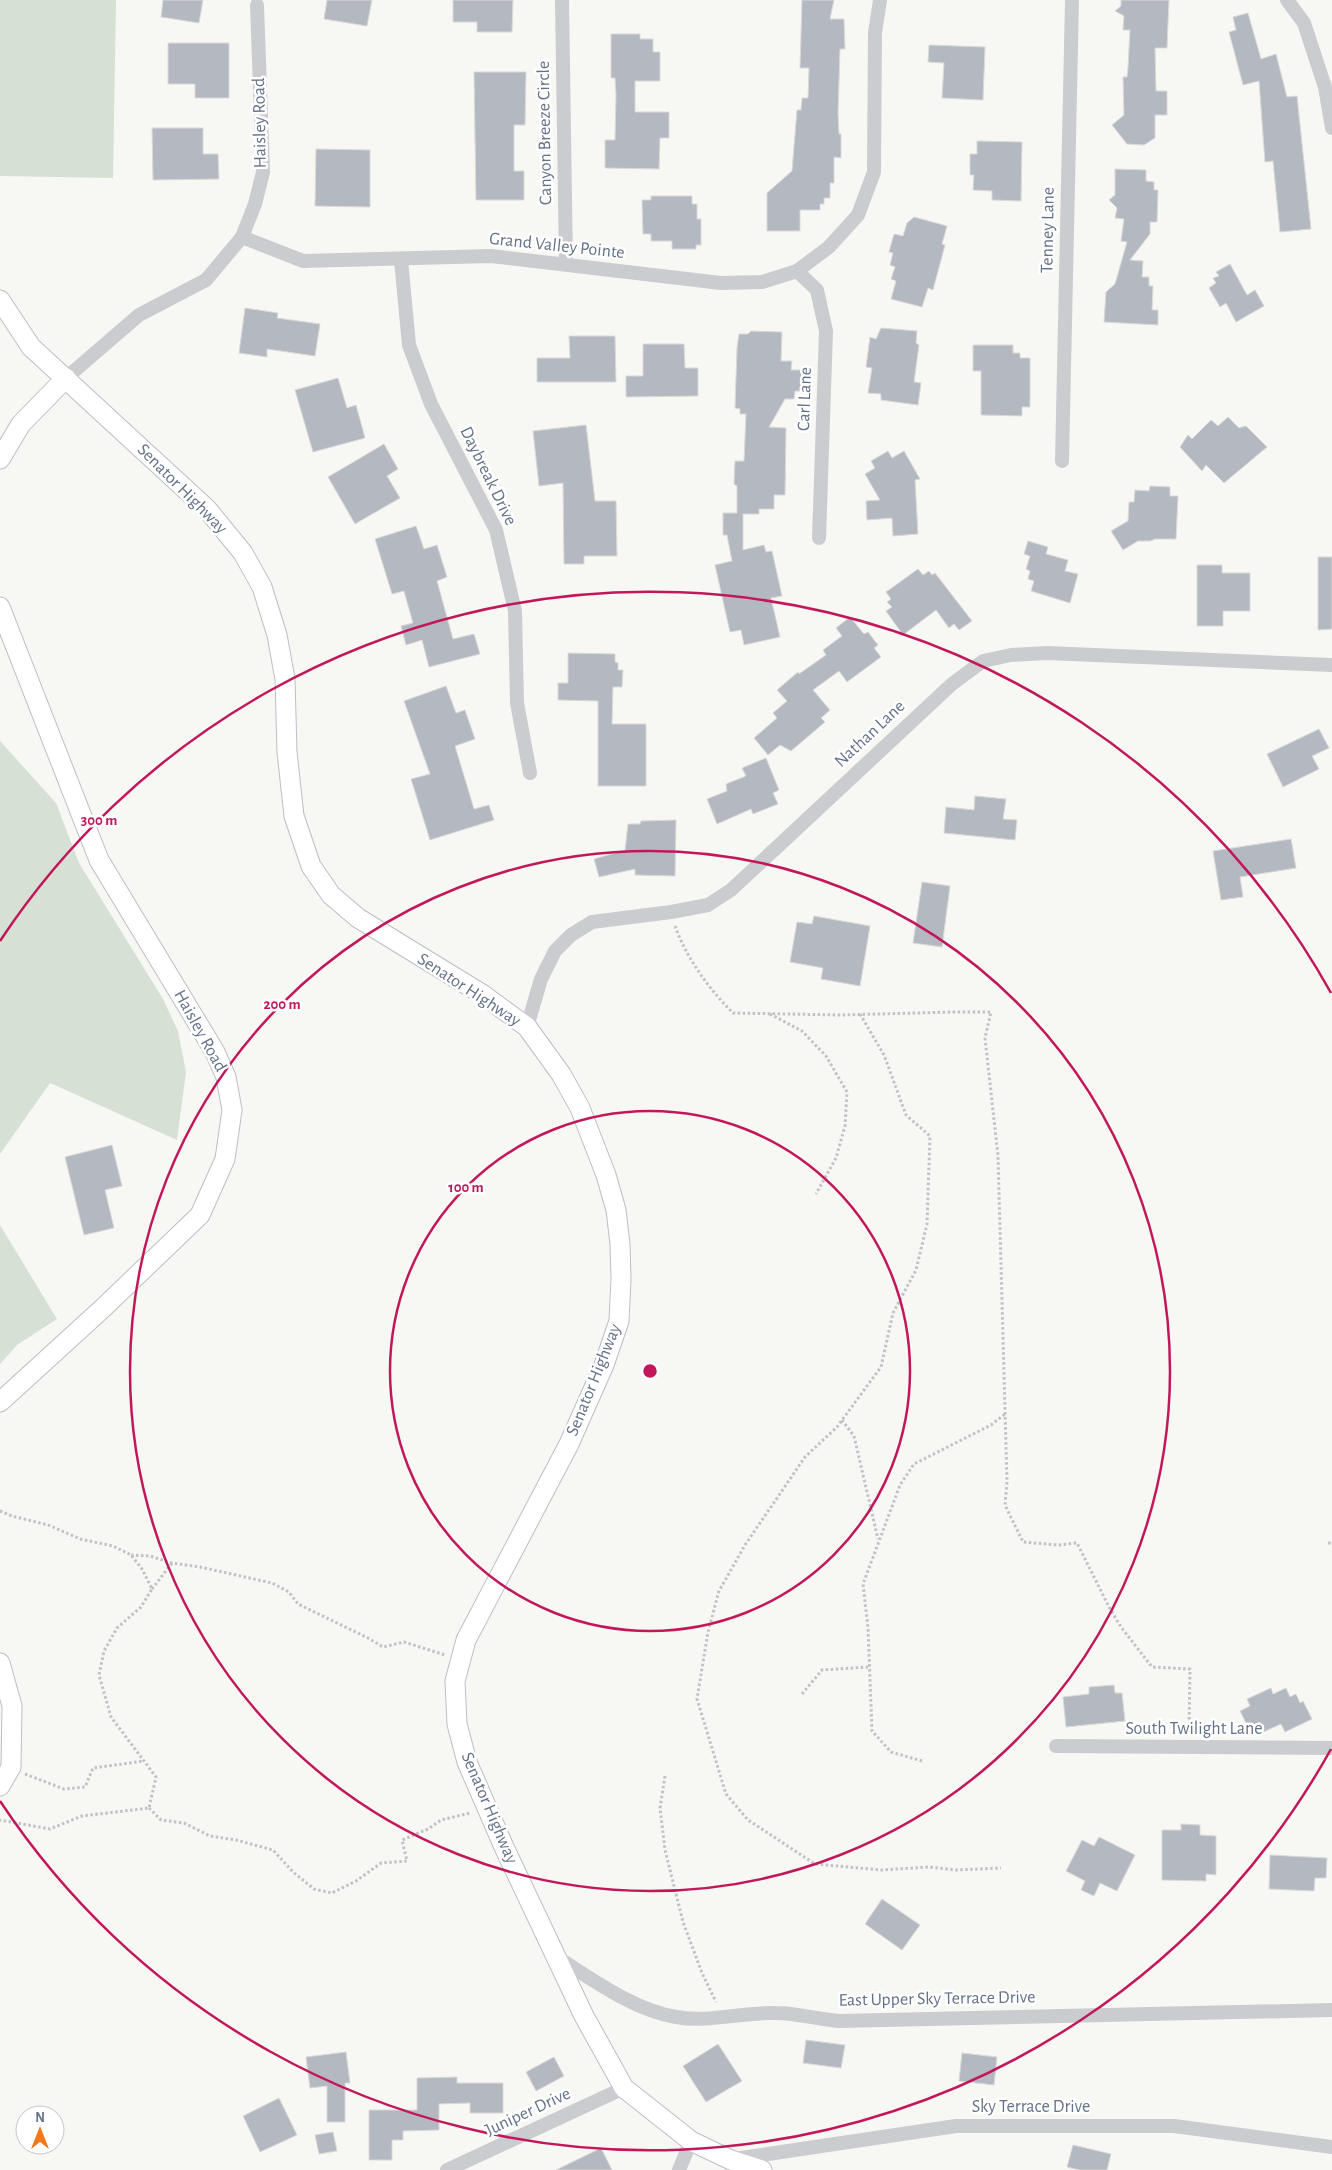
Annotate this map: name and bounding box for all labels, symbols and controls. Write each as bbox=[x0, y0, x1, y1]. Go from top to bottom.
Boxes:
street label: Canyon Breeze Circle bbox=[535, 61, 555, 205]
street label: Haisley Road bbox=[250, 78, 270, 168]
street label: Tenney Lane bbox=[1038, 187, 1058, 273]
street label: Grand Valley Pointe bbox=[488, 230, 626, 262]
street label: Carl Lane bbox=[795, 367, 815, 431]
street label: Daybreak Drive bbox=[456, 424, 520, 528]
street label: Senator Highway bbox=[134, 441, 231, 538]
street label: Nathan Lane bbox=[831, 697, 909, 771]
text: 300 m bbox=[81, 813, 117, 828]
street label: Senator Highway bbox=[414, 950, 524, 1030]
street label: Haisley Road bbox=[170, 987, 230, 1075]
text: 200 m bbox=[263, 997, 301, 1012]
text: 100 m bbox=[448, 1180, 484, 1195]
street label: Senator Highway bbox=[563, 1321, 625, 1439]
centre of rings bbox=[641, 1362, 659, 1380]
street label: South Twilight Lane bbox=[1125, 1720, 1263, 1738]
street label: Senator Highway bbox=[457, 1750, 521, 1867]
street label: East Upper Sky Terrace Drive bbox=[838, 1988, 1036, 2010]
street label: Juniper Drive bbox=[483, 2084, 573, 2140]
street label: Sky Terrace Drive bbox=[972, 2098, 1090, 2116]
north arrow bbox=[15, 2105, 65, 2155]
text: N bbox=[35, 2111, 45, 2125]

